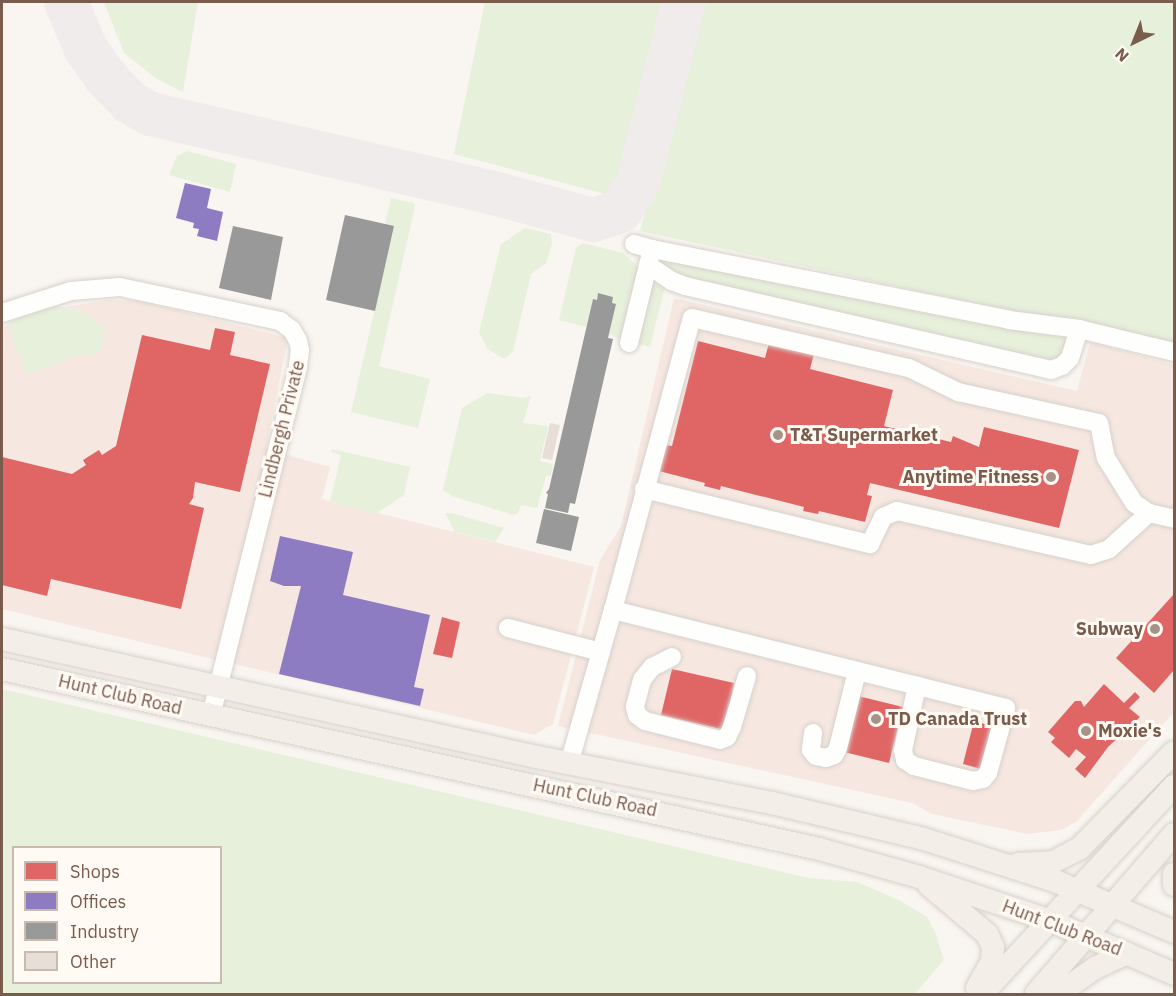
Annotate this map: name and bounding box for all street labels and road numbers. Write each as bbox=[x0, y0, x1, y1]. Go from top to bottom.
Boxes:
street label: Lindbergh Private bbox=[254, 358, 310, 500]
street label: Hunt Club Road bbox=[56, 670, 184, 720]
street label: Hunt Club Road bbox=[531, 774, 659, 822]
street label: Hunt Club Road bbox=[999, 895, 1125, 961]

